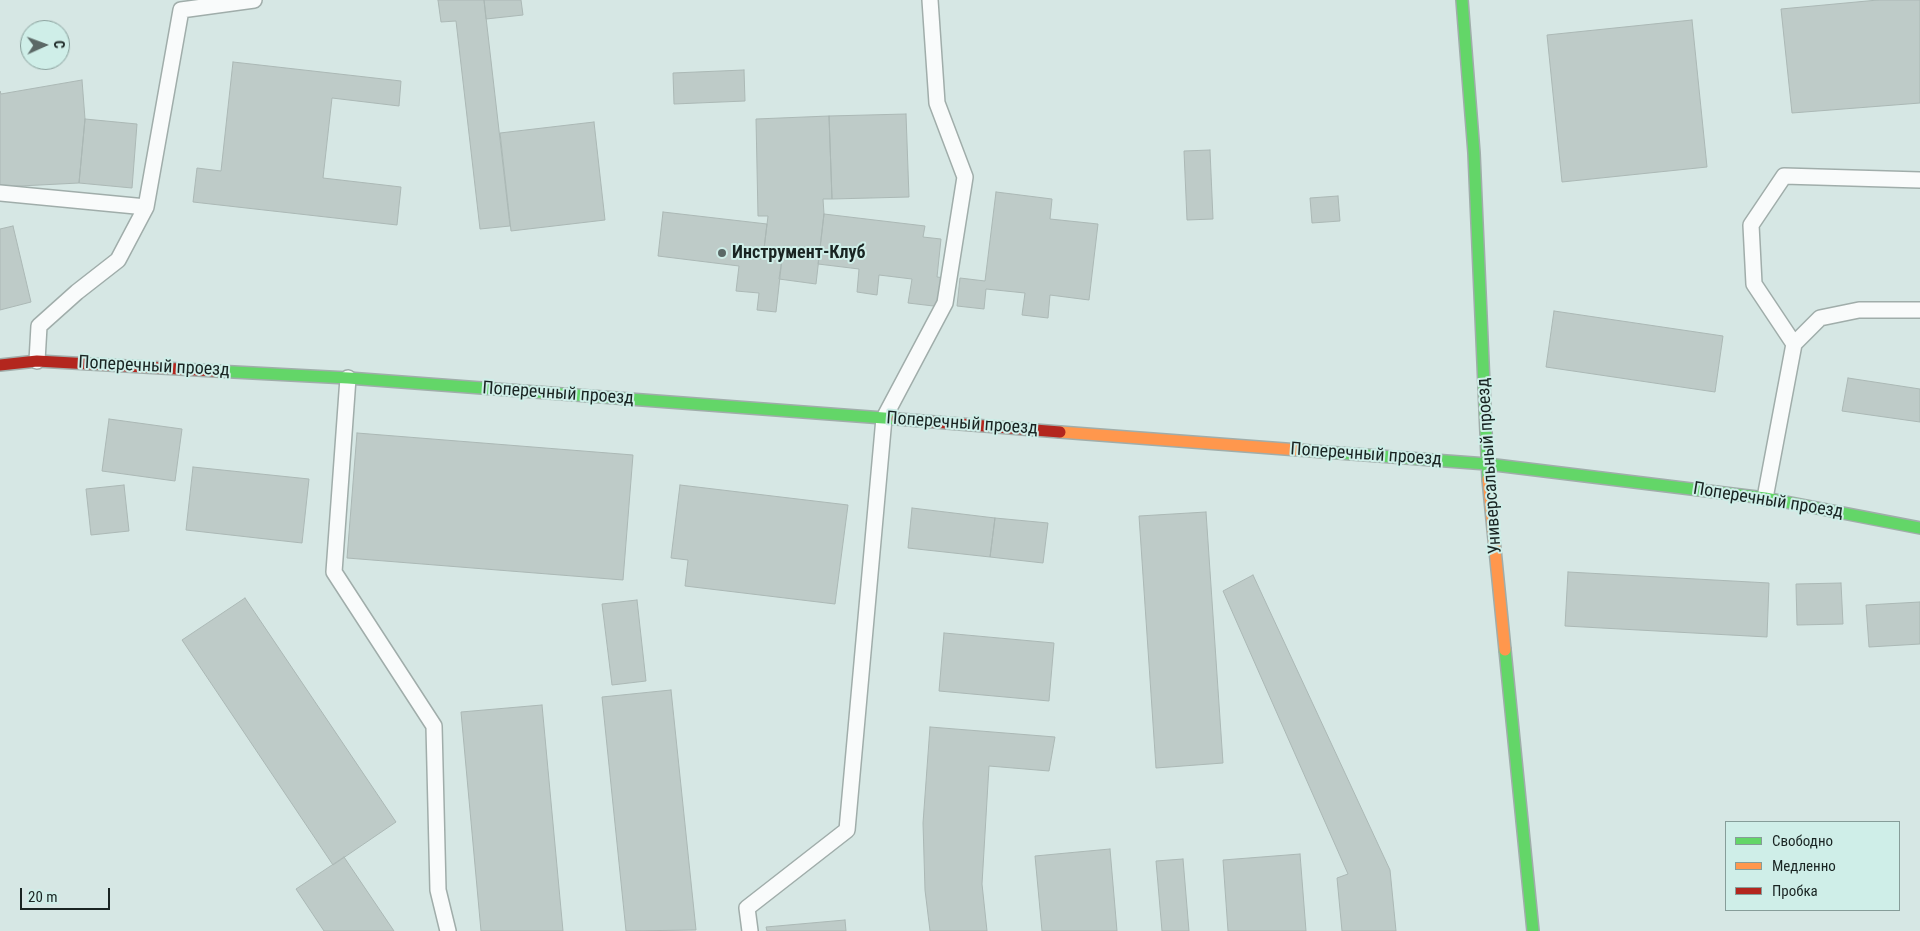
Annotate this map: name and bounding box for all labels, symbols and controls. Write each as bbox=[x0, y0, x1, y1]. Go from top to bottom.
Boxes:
north arrow bbox=[20, 20, 70, 70]
text: С bbox=[51, 40, 67, 49]
place label: Инструмент-Клуб bbox=[732, 242, 866, 264]
marker: Инструмент-Клуб bbox=[716, 247, 728, 259]
street label: Поперечный проезд bbox=[78, 352, 230, 382]
street label: Универсальный проезд bbox=[1473, 377, 1507, 555]
street label: Поперечный проезд bbox=[482, 378, 634, 410]
street label: Поперечный проезд bbox=[886, 408, 1038, 440]
street label: Поперечный проезд bbox=[1290, 439, 1442, 471]
street label: Поперечный проезд bbox=[1691, 478, 1845, 524]
legend bbox=[1725, 821, 1900, 911]
text: Свободно bbox=[1772, 832, 1833, 850]
text: Медленно bbox=[1772, 857, 1836, 875]
scale bar bbox=[22, 878, 112, 910]
text: Пробка bbox=[1772, 882, 1818, 900]
text: 20 m bbox=[28, 888, 58, 906]

